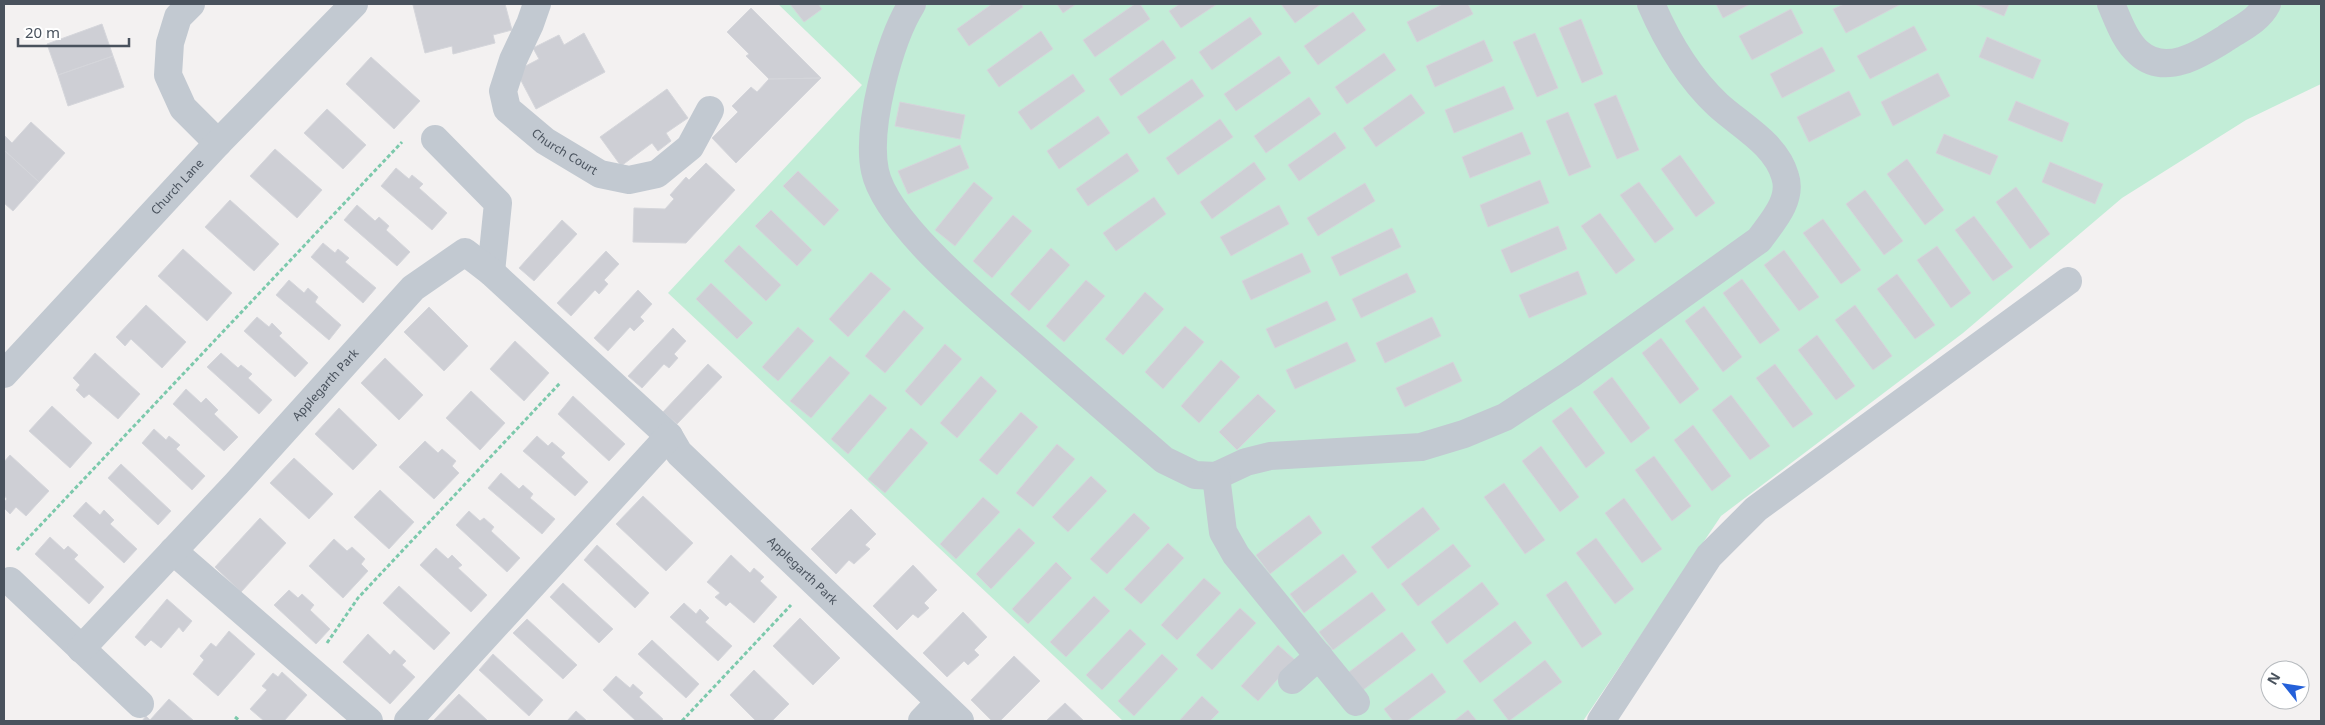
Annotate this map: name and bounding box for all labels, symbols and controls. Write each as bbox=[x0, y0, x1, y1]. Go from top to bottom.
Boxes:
scale bar bbox=[18, 15, 129, 47]
text: 20 m bbox=[25, 22, 60, 42]
street label: Church Court bbox=[528, 124, 602, 179]
street label: Church Lane bbox=[147, 155, 207, 218]
street label: Applegarth Park bbox=[288, 344, 363, 424]
street label: Applegarth Park bbox=[764, 533, 842, 609]
north arrow bbox=[2260, 660, 2310, 710]
text: N bbox=[2262, 669, 2284, 688]

